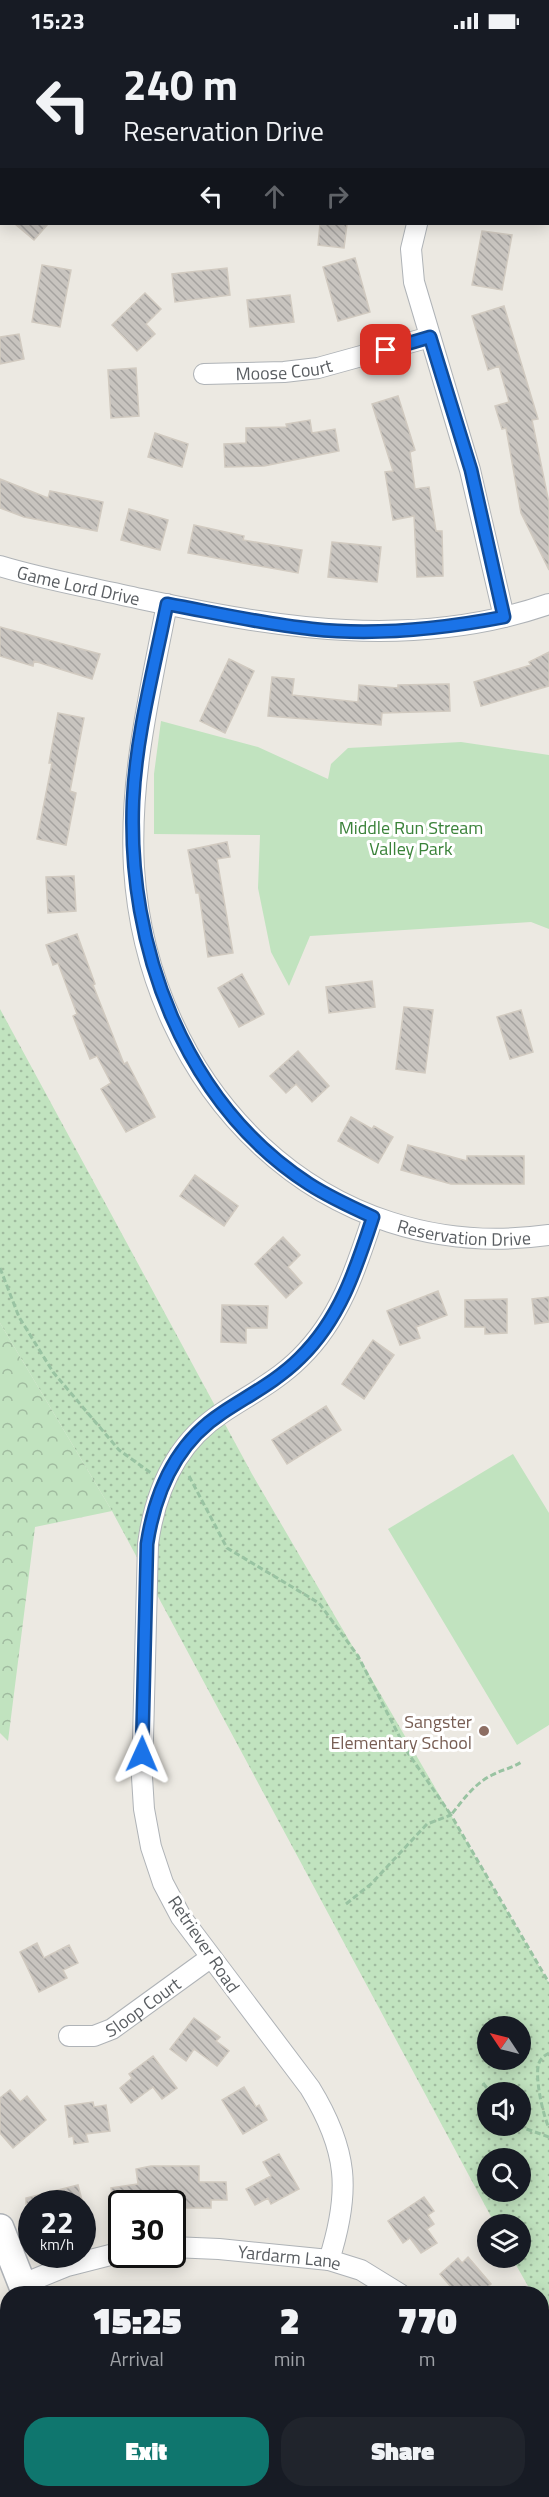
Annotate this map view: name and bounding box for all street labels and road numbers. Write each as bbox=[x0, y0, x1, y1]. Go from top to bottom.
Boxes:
street label: Moose Court bbox=[235, 351, 336, 387]
street label: Game Lord Drive bbox=[14, 558, 143, 612]
street label: Reservation Drive bbox=[394, 1212, 532, 1252]
street label: Retriever Road bbox=[161, 1890, 247, 1998]
street label: Sloop Court bbox=[101, 1970, 186, 2044]
street label: Yardarm Lane bbox=[237, 2237, 345, 2277]

